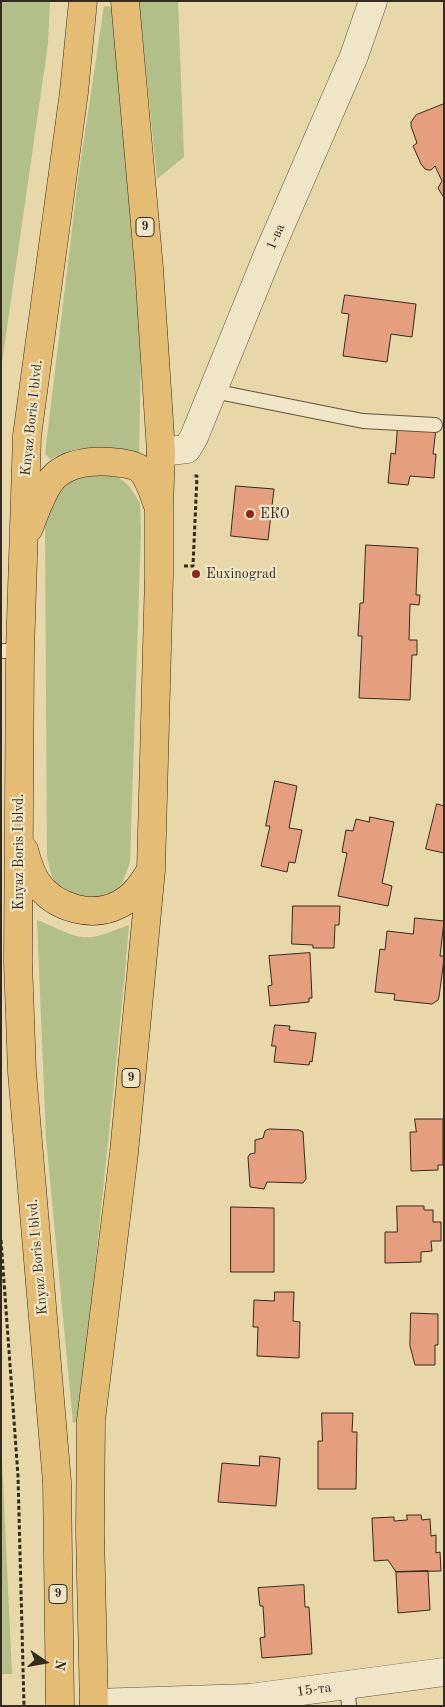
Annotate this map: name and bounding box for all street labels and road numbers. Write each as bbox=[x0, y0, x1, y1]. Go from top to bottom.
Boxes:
road number: 9 bbox=[136, 218, 154, 236]
street label: 1-ва bbox=[263, 221, 289, 253]
street label: Knyaz Boris I blvd. bbox=[18, 359, 46, 477]
street label: Knyaz Boris I blvd. bbox=[11, 794, 27, 910]
road number: 9 bbox=[122, 1068, 140, 1088]
street label: Knyaz Boris I blvd. bbox=[25, 1198, 51, 1316]
road number: 9 bbox=[49, 1585, 67, 1604]
street label: 15-та bbox=[296, 1679, 332, 1701]

